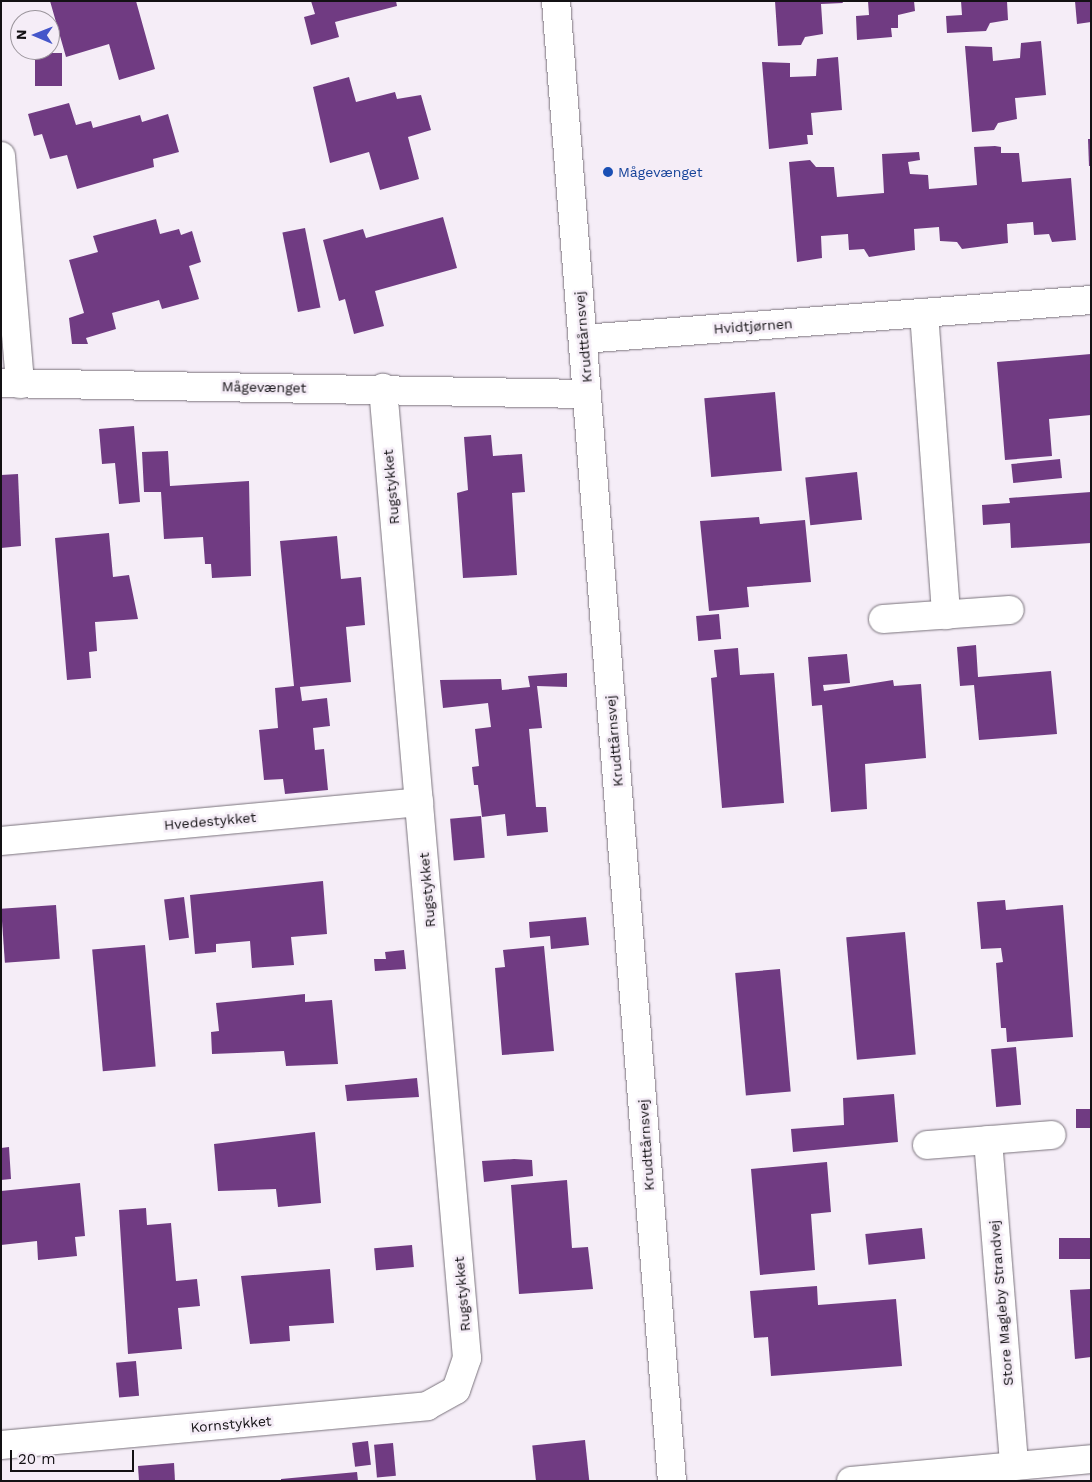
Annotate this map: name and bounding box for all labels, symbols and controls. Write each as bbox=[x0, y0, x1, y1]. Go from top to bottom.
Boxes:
north arrow bbox=[10, 10, 60, 60]
text: N bbox=[13, 29, 29, 40]
place label: Mågevænget bbox=[618, 164, 703, 180]
marker: Mågevænget bbox=[602, 166, 614, 178]
street label: Krudttårnsvej bbox=[571, 291, 595, 383]
street label: Hvidtjørnen bbox=[713, 315, 793, 337]
street label: Mågevænget bbox=[222, 378, 306, 396]
street label: Rugstykket bbox=[379, 449, 403, 525]
street label: Krudttårnsvej bbox=[602, 695, 626, 787]
street label: Hvedestykket bbox=[163, 809, 257, 833]
street label: Rugstykket bbox=[415, 852, 439, 928]
street label: Krudttårnsvej bbox=[634, 1099, 658, 1191]
street label: Store Magleby Strandvej bbox=[985, 1219, 1017, 1387]
street label: Rugstykket bbox=[450, 1256, 474, 1332]
street label: Kornstykket bbox=[190, 1412, 272, 1436]
scale bar bbox=[12, 1440, 136, 1472]
text: 20 m bbox=[18, 1450, 56, 1468]

